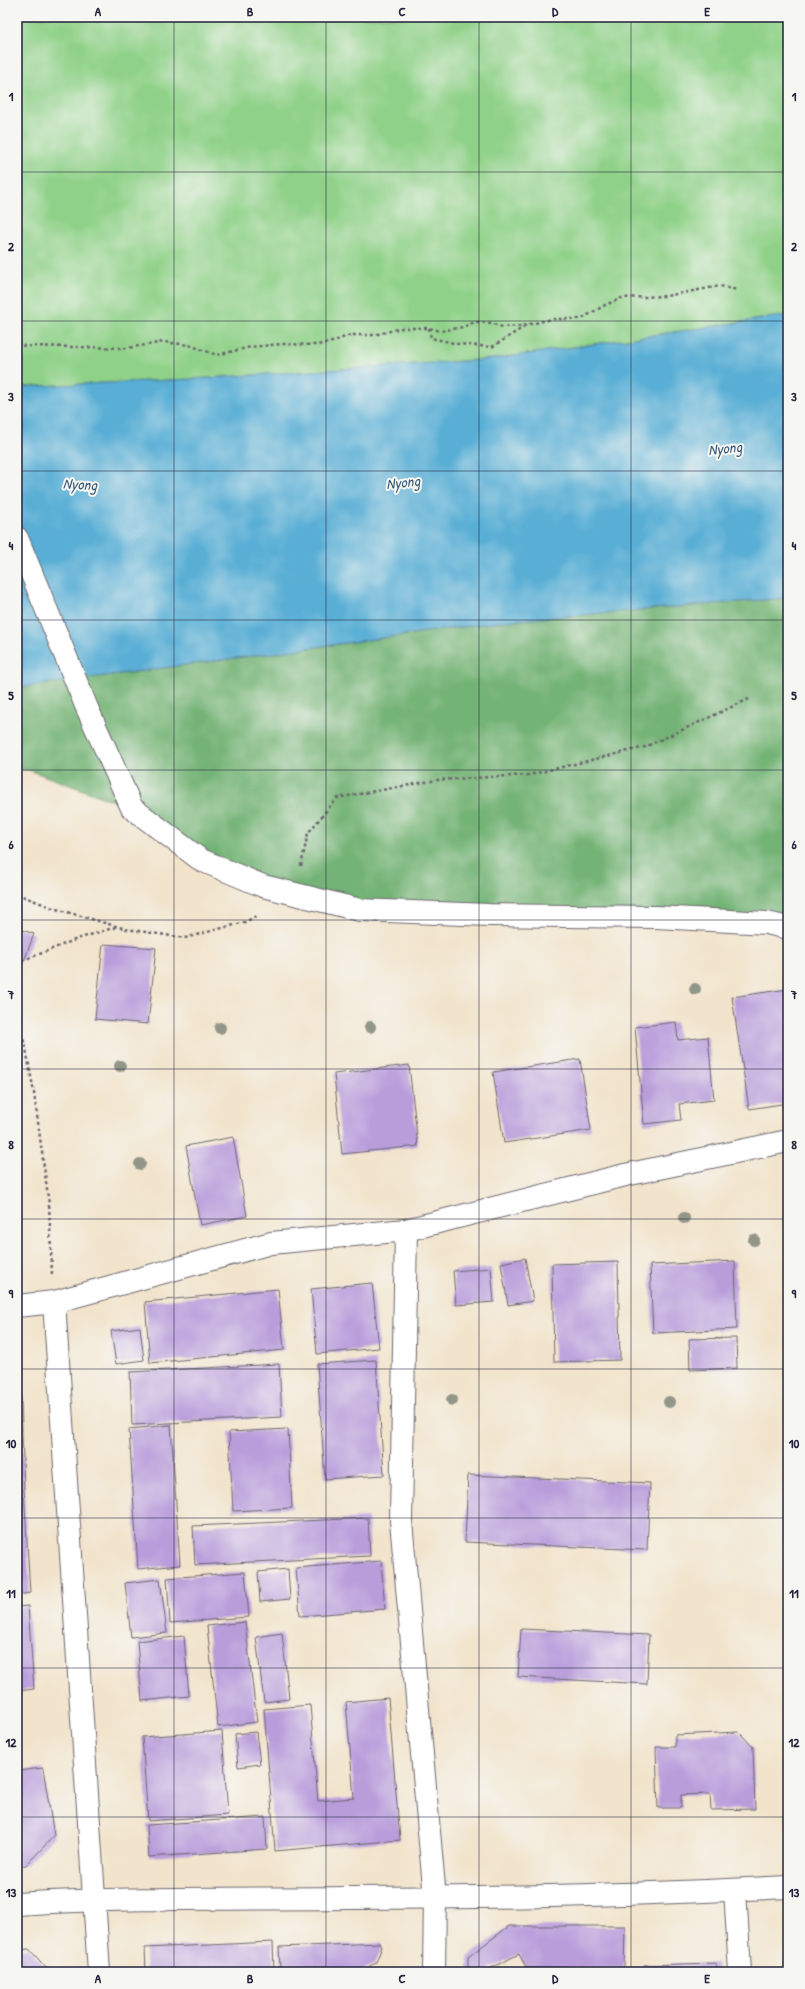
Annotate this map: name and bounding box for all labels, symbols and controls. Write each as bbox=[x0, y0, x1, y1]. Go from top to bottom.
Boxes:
text: A bbox=[95, 2, 102, 20]
text: B bbox=[247, 2, 254, 20]
text: C bbox=[398, 2, 406, 20]
text: D bbox=[552, 2, 559, 20]
text: E bbox=[704, 2, 710, 20]
text: 1 bbox=[9, 87, 14, 105]
text: 1 bbox=[792, 87, 797, 105]
text: 2 bbox=[8, 237, 15, 255]
text: 2 bbox=[791, 237, 798, 255]
text: 3 bbox=[8, 387, 14, 405]
text: 3 bbox=[791, 387, 797, 405]
water label: Nyong bbox=[707, 436, 744, 460]
water label: Nyong bbox=[385, 470, 422, 494]
water label: Nyong bbox=[63, 473, 99, 495]
text: 4 bbox=[9, 536, 14, 554]
text: 4 bbox=[792, 536, 797, 554]
text: 5 bbox=[8, 686, 14, 704]
text: 5 bbox=[791, 686, 797, 704]
text: 6 bbox=[8, 835, 14, 853]
text: 6 bbox=[791, 835, 797, 853]
text: 7 bbox=[7, 985, 15, 1003]
text: 7 bbox=[790, 985, 798, 1003]
text: 8 bbox=[8, 1135, 14, 1153]
text: 8 bbox=[791, 1135, 797, 1153]
text: 9 bbox=[9, 1284, 14, 1302]
text: 9 bbox=[792, 1284, 797, 1302]
text: 10 bbox=[6, 1434, 16, 1452]
text: 10 bbox=[789, 1434, 799, 1452]
text: 11 bbox=[6, 1584, 16, 1602]
text: 11 bbox=[789, 1584, 799, 1602]
text: 12 bbox=[6, 1733, 17, 1751]
text: 12 bbox=[789, 1733, 800, 1751]
text: 13 bbox=[6, 1883, 16, 1901]
text: 13 bbox=[789, 1883, 799, 1901]
text: A bbox=[95, 1969, 102, 1987]
text: B bbox=[247, 1969, 254, 1987]
text: C bbox=[398, 1969, 406, 1987]
text: D bbox=[552, 1969, 559, 1987]
text: E bbox=[704, 1969, 710, 1987]

